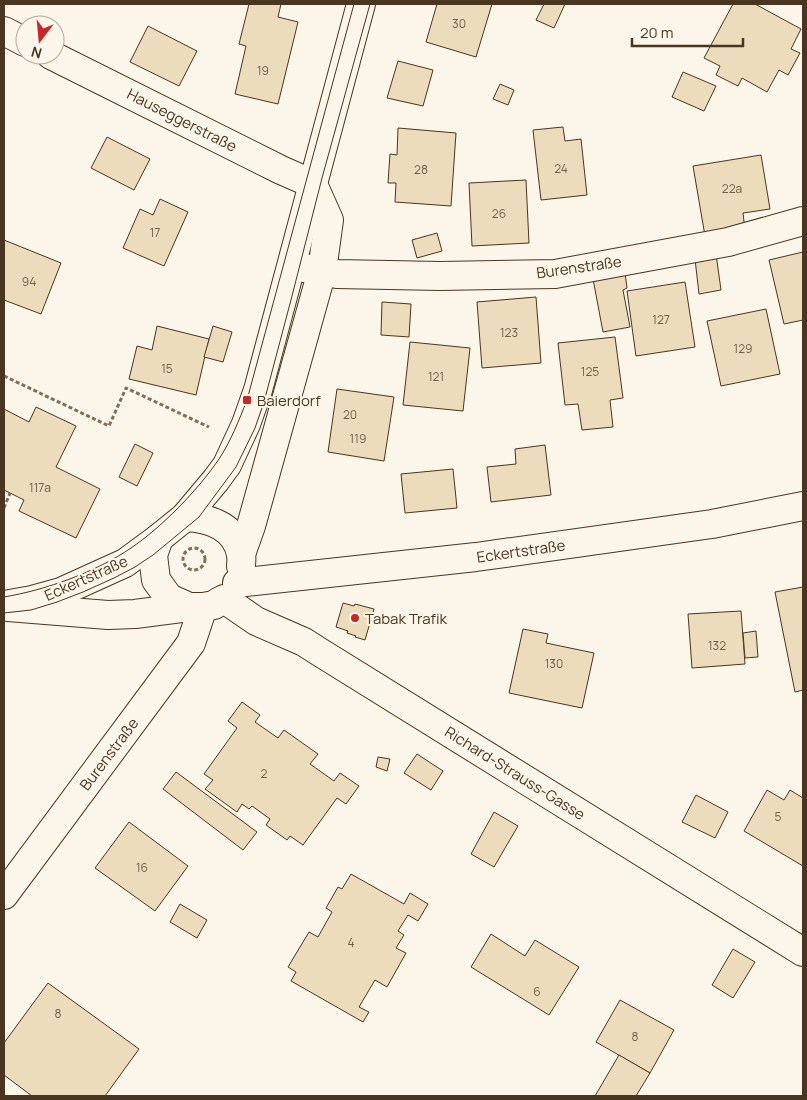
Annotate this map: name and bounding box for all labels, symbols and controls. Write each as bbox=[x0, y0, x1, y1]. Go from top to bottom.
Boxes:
north arrow bbox=[15, 15, 65, 65]
house number: 30 bbox=[452, 15, 466, 32]
scale bar bbox=[632, 15, 743, 47]
text: 20 m bbox=[640, 22, 673, 43]
text: N bbox=[29, 42, 44, 63]
house number: 19 bbox=[257, 62, 269, 79]
street label: Hauseggerstraße bbox=[123, 83, 241, 157]
house number: 24 bbox=[554, 160, 568, 177]
house number: 28 bbox=[414, 161, 428, 178]
house number: 22a bbox=[722, 180, 742, 197]
house number: 26 bbox=[492, 205, 506, 222]
house number: 17 bbox=[150, 224, 160, 241]
street label: Burenstraße bbox=[535, 251, 623, 283]
house number: 94 bbox=[22, 273, 36, 290]
house number: 127 bbox=[652, 311, 670, 328]
house number: 123 bbox=[500, 324, 518, 341]
house number: 129 bbox=[734, 340, 752, 357]
house number: 15 bbox=[161, 360, 173, 377]
house number: 125 bbox=[581, 363, 599, 380]
house number: 121 bbox=[428, 368, 444, 385]
place label: Baierdorf bbox=[257, 390, 321, 411]
marker: Baierdorf bbox=[241, 394, 253, 406]
house number: 20 bbox=[343, 406, 357, 423]
house number: 119 bbox=[350, 430, 366, 447]
house number: 117a bbox=[29, 479, 51, 496]
street label: Eckertstraße bbox=[475, 534, 567, 568]
street label: Eckertstraße bbox=[41, 550, 131, 606]
place label: Tabak Trafik bbox=[365, 608, 448, 629]
marker: Tabak Trafik bbox=[349, 612, 361, 624]
house number: 132 bbox=[708, 637, 726, 654]
house number: 130 bbox=[545, 655, 563, 672]
street label: Burenstraße bbox=[75, 713, 143, 795]
street label: Richard-Strauss-Gasse bbox=[441, 721, 589, 825]
house number: 2 bbox=[261, 765, 268, 782]
house number: 5 bbox=[775, 808, 782, 825]
house number: 16 bbox=[136, 859, 148, 876]
house number: 4 bbox=[347, 934, 355, 951]
house number: 6 bbox=[533, 983, 541, 1000]
house number: 8 bbox=[55, 1005, 62, 1022]
house number: 8 bbox=[632, 1028, 639, 1045]

